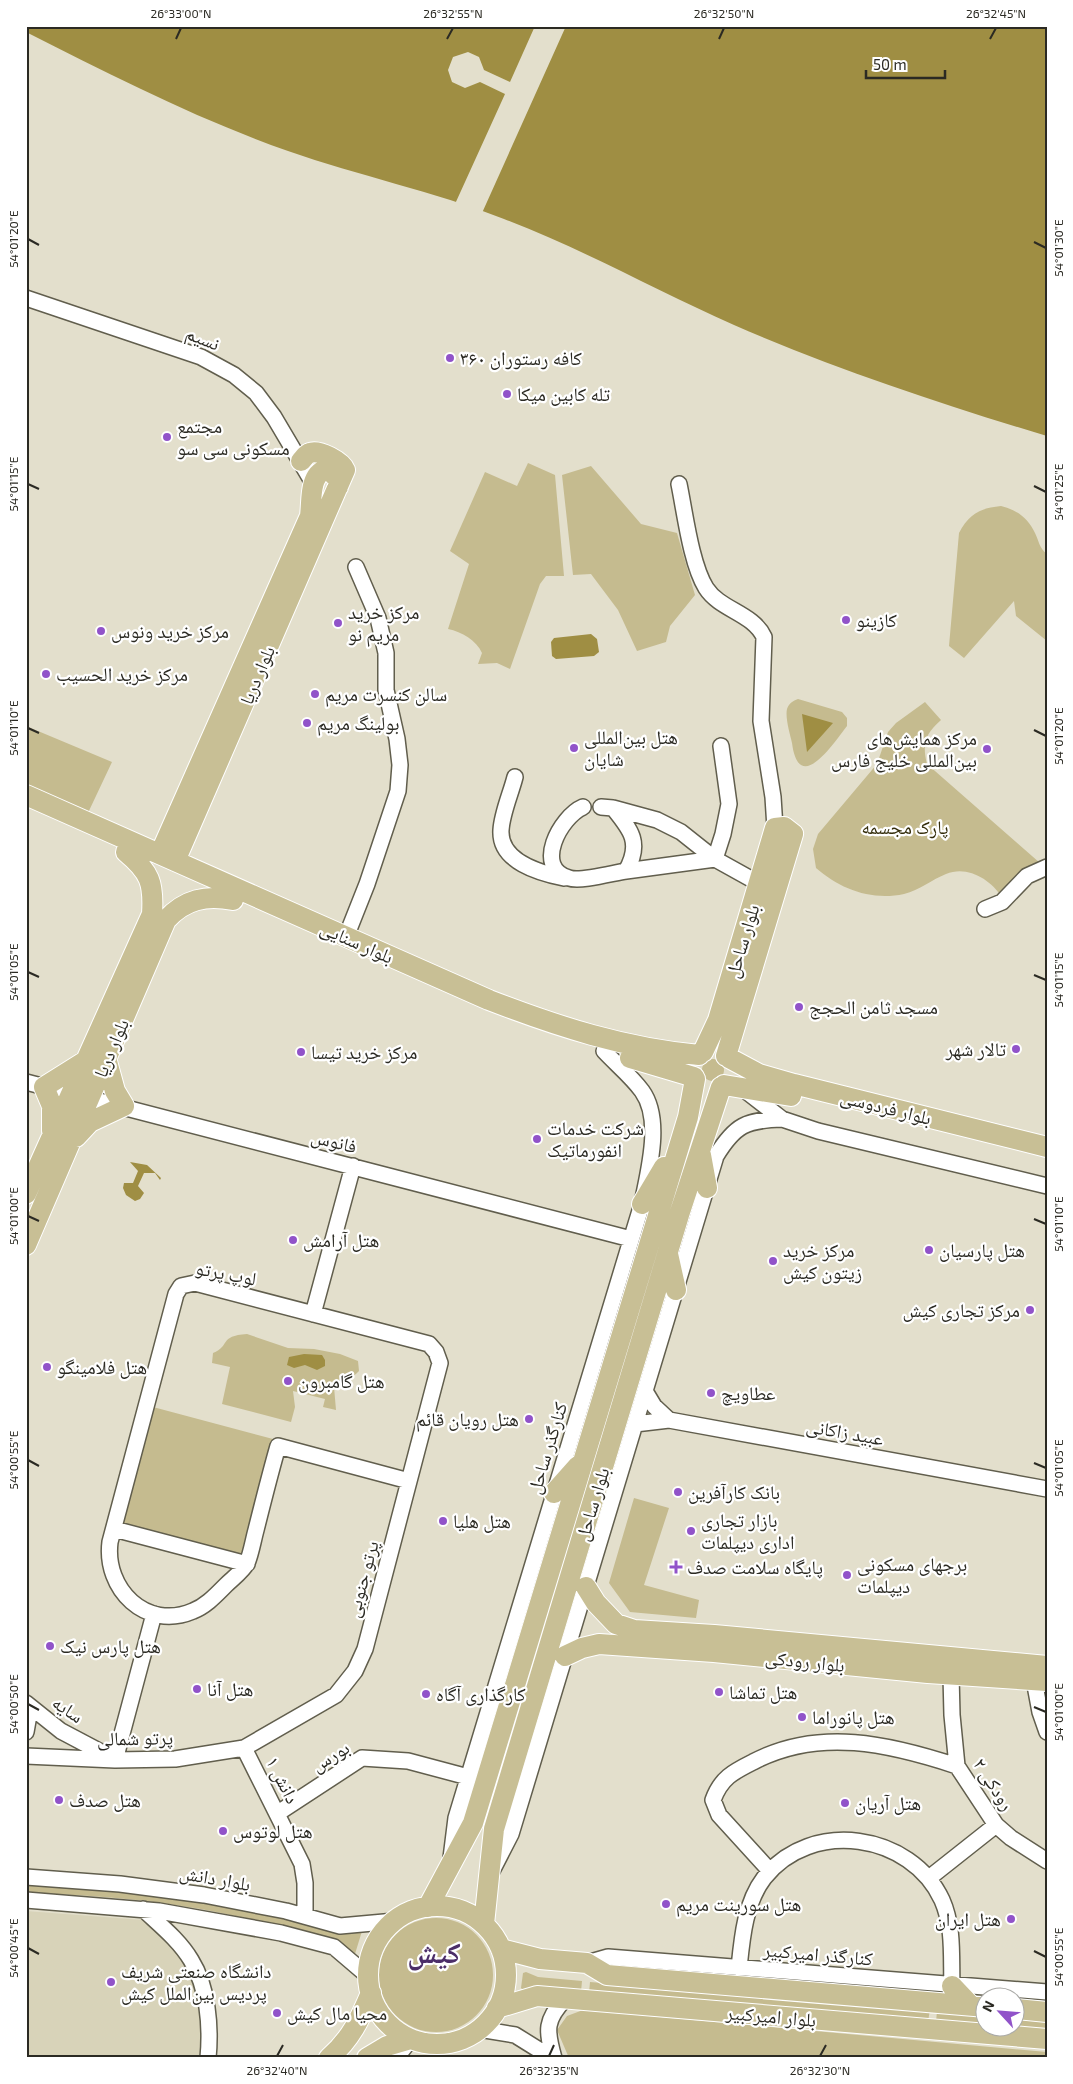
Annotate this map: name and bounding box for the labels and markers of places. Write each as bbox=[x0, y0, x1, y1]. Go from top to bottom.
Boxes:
place label: کافه رستوران ۳۶۰ bbox=[460, 346, 582, 370]
marker: کافه رستوران ۳۶۰ bbox=[444, 352, 456, 364]
place label: تله کابین میکا bbox=[517, 382, 611, 406]
marker: تله کابین میکا bbox=[501, 388, 513, 400]
place label: مجتمع مسکونی سی سو bbox=[177, 414, 290, 460]
marker: مجتمع مسکونی سی سو bbox=[161, 431, 173, 443]
place label: مرکز خرید مریم نو bbox=[348, 600, 419, 647]
place label: کازینو bbox=[856, 608, 897, 632]
marker: کازینو bbox=[840, 614, 852, 626]
marker: مرکز خرید مریم نو bbox=[332, 617, 344, 629]
place label: مرکز خرید ونوس bbox=[111, 619, 229, 643]
marker: مرکز خرید ونوس bbox=[95, 625, 107, 637]
place label: مرکز خرید الحسیب bbox=[56, 662, 188, 686]
marker: مرکز خرید الحسیب bbox=[40, 668, 52, 680]
place label: سالن کنسرت مریم bbox=[325, 682, 447, 707]
marker: سالن کنسرت مریم bbox=[309, 688, 321, 700]
place label: بولینگ مریم bbox=[317, 711, 399, 736]
marker: بولینگ مریم bbox=[301, 717, 313, 729]
place label: هتل بین‌المللی شایان bbox=[584, 725, 678, 771]
place label: مرکز همایش‌های بین‌المللی خلیج فارس bbox=[831, 726, 977, 773]
marker: هتل بین‌المللی شایان bbox=[568, 742, 580, 754]
marker: مرکز همایش‌های بین‌المللی خلیج فارس bbox=[981, 743, 993, 755]
place label: مسجد ثامن الحجج bbox=[809, 995, 938, 1020]
marker: مسجد ثامن الحجج bbox=[793, 1001, 805, 1013]
place label: تالار شهر bbox=[945, 1037, 1006, 1061]
place label: مرکز خرید تیسا bbox=[311, 1040, 417, 1064]
marker: تالار شهر bbox=[1010, 1043, 1022, 1055]
marker: مرکز خرید تیسا bbox=[295, 1046, 307, 1058]
place label: شرکت خدمات انفورماتیک bbox=[547, 1116, 644, 1162]
marker: شرکت خدمات انفورماتیک bbox=[531, 1133, 543, 1145]
place label: هتل آرامش bbox=[303, 1228, 379, 1252]
marker: هتل آرامش bbox=[287, 1234, 299, 1246]
place label: مرکز خرید زیتون کیش bbox=[783, 1238, 862, 1284]
place label: هتل پارسیان bbox=[939, 1238, 1025, 1262]
marker: هتل پارسیان bbox=[923, 1244, 935, 1256]
marker: مرکز خرید زیتون کیش bbox=[767, 1255, 779, 1267]
place label: مرکز تجاری کیش bbox=[903, 1298, 1020, 1322]
marker: مرکز تجاری کیش bbox=[1024, 1304, 1036, 1316]
place label: هتل فلامینگو bbox=[57, 1355, 147, 1379]
marker: هتل فلامینگو bbox=[41, 1361, 53, 1373]
place label: هتل گامبرون bbox=[298, 1369, 385, 1393]
marker: هتل گامبرون bbox=[282, 1375, 294, 1387]
place label: عطاویچ bbox=[721, 1381, 776, 1406]
marker: عطاویچ bbox=[705, 1387, 717, 1399]
place label: هتل رویان قائم bbox=[416, 1407, 519, 1432]
marker: هتل رویان قائم bbox=[523, 1413, 535, 1425]
place label: بانک کارآفرین bbox=[688, 1480, 780, 1504]
marker: بانک کارآفرین bbox=[672, 1486, 684, 1498]
place label: بازار تجاری اداری دیپلمات bbox=[701, 1508, 794, 1554]
place label: هتل هلیا bbox=[453, 1509, 511, 1533]
marker: هتل هلیا bbox=[437, 1515, 449, 1527]
marker: بازار تجاری اداری دیپلمات bbox=[685, 1525, 697, 1537]
place label: برجهای مسکونی دیپلمات bbox=[857, 1552, 967, 1598]
place label: پایگاه سلامت صدف bbox=[687, 1555, 823, 1579]
marker: پایگاه سلامت صدف bbox=[669, 1560, 683, 1574]
marker: برجهای مسکونی دیپلمات bbox=[841, 1569, 853, 1581]
place label: هتل پارس نیک bbox=[60, 1634, 161, 1658]
marker: هتل پارس نیک bbox=[44, 1640, 56, 1652]
place label: هتل آنا bbox=[207, 1677, 254, 1701]
place label: هتل تماشا bbox=[729, 1680, 797, 1704]
place label: کارگذاری آگاه bbox=[436, 1682, 526, 1706]
marker: هتل آنا bbox=[191, 1683, 203, 1695]
marker: هتل تماشا bbox=[713, 1686, 725, 1698]
marker: کارگذاری آگاه bbox=[420, 1688, 432, 1700]
place label: هتل پانوراما bbox=[812, 1705, 895, 1729]
marker: هتل پانوراما bbox=[796, 1711, 808, 1723]
place label: هتل صدف bbox=[69, 1788, 141, 1812]
place label: هتل آریان bbox=[855, 1791, 921, 1815]
marker: هتل صدف bbox=[53, 1794, 65, 1806]
marker: هتل آریان bbox=[839, 1797, 851, 1809]
place label: هتل لوتوس bbox=[233, 1819, 313, 1843]
marker: هتل لوتوس bbox=[217, 1825, 229, 1837]
place label: هتل سورینت مريم bbox=[676, 1892, 801, 1917]
marker: هتل سورینت مريم bbox=[660, 1898, 672, 1910]
place label: هتل ایران bbox=[935, 1907, 1001, 1931]
marker: هتل ایران bbox=[1005, 1913, 1017, 1925]
place label: دانشگاه صنعتی شریف پردیس بین‌الملل کیش bbox=[121, 1959, 272, 2005]
marker: دانشگاه صنعتی شریف پردیس بین‌الملل کیش bbox=[105, 1976, 117, 1988]
place label: محیا مال کیش bbox=[287, 2001, 387, 2025]
marker: محیا مال کیش bbox=[271, 2007, 283, 2019]

